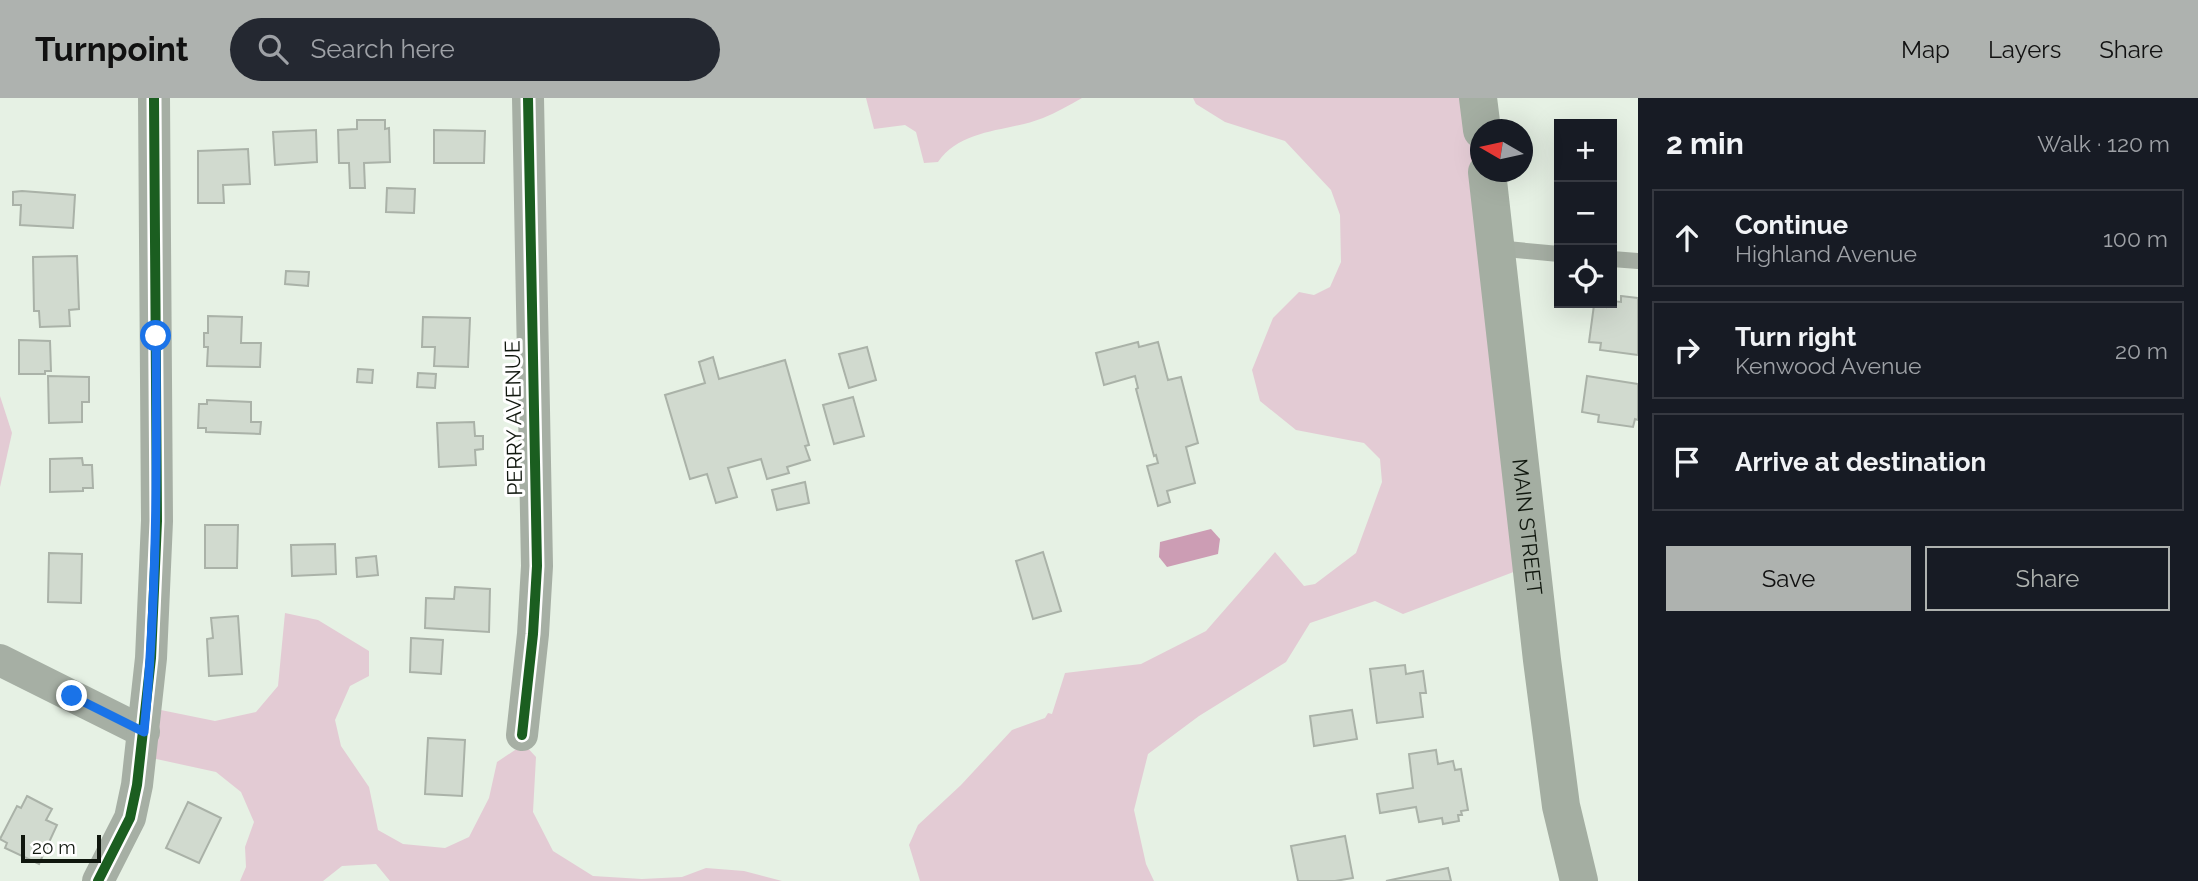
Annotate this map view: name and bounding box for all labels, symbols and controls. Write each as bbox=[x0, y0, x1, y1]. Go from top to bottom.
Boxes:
search box bbox=[230, 18, 720, 81]
text: Turnpoint bbox=[35, 30, 188, 69]
icon: search bbox=[254, 30, 292, 68]
text: Search here bbox=[310, 34, 455, 64]
text: Map bbox=[1901, 35, 1950, 64]
text: Layers bbox=[1988, 35, 2061, 64]
text: Share bbox=[2099, 35, 2163, 64]
north arrow bbox=[1470, 119, 1533, 182]
map controls bbox=[1554, 119, 1617, 308]
button: + bbox=[1554, 119, 1617, 182]
text: 2 min bbox=[1666, 126, 1744, 161]
text: Walk · 120 m bbox=[2037, 130, 2170, 157]
button: − bbox=[1554, 182, 1617, 245]
text: Continue bbox=[1735, 210, 1848, 240]
icon: ahead bbox=[1668, 219, 1706, 257]
text: 100 m bbox=[2103, 225, 2168, 252]
text: Highland Avenue bbox=[1735, 240, 1917, 267]
button: locate bbox=[1554, 245, 1617, 308]
route start bbox=[140, 320, 171, 351]
text: Turn right bbox=[1735, 322, 1856, 352]
icon: right bbox=[1668, 331, 1706, 369]
text: 20 m bbox=[2115, 337, 2168, 364]
street label: PERRY AVENUE bbox=[500, 340, 527, 496]
text: Kenwood Avenue bbox=[1735, 352, 1922, 379]
icon: arrive bbox=[1668, 443, 1706, 481]
text: Arrive at destination bbox=[1735, 447, 1986, 477]
street label: MAIN STREET bbox=[1507, 457, 1548, 596]
button: Save bbox=[1666, 546, 1911, 611]
button: Share bbox=[1925, 546, 2170, 611]
route end bbox=[56, 680, 87, 711]
scale bar bbox=[21, 832, 102, 864]
text: 20 m bbox=[32, 836, 76, 858]

